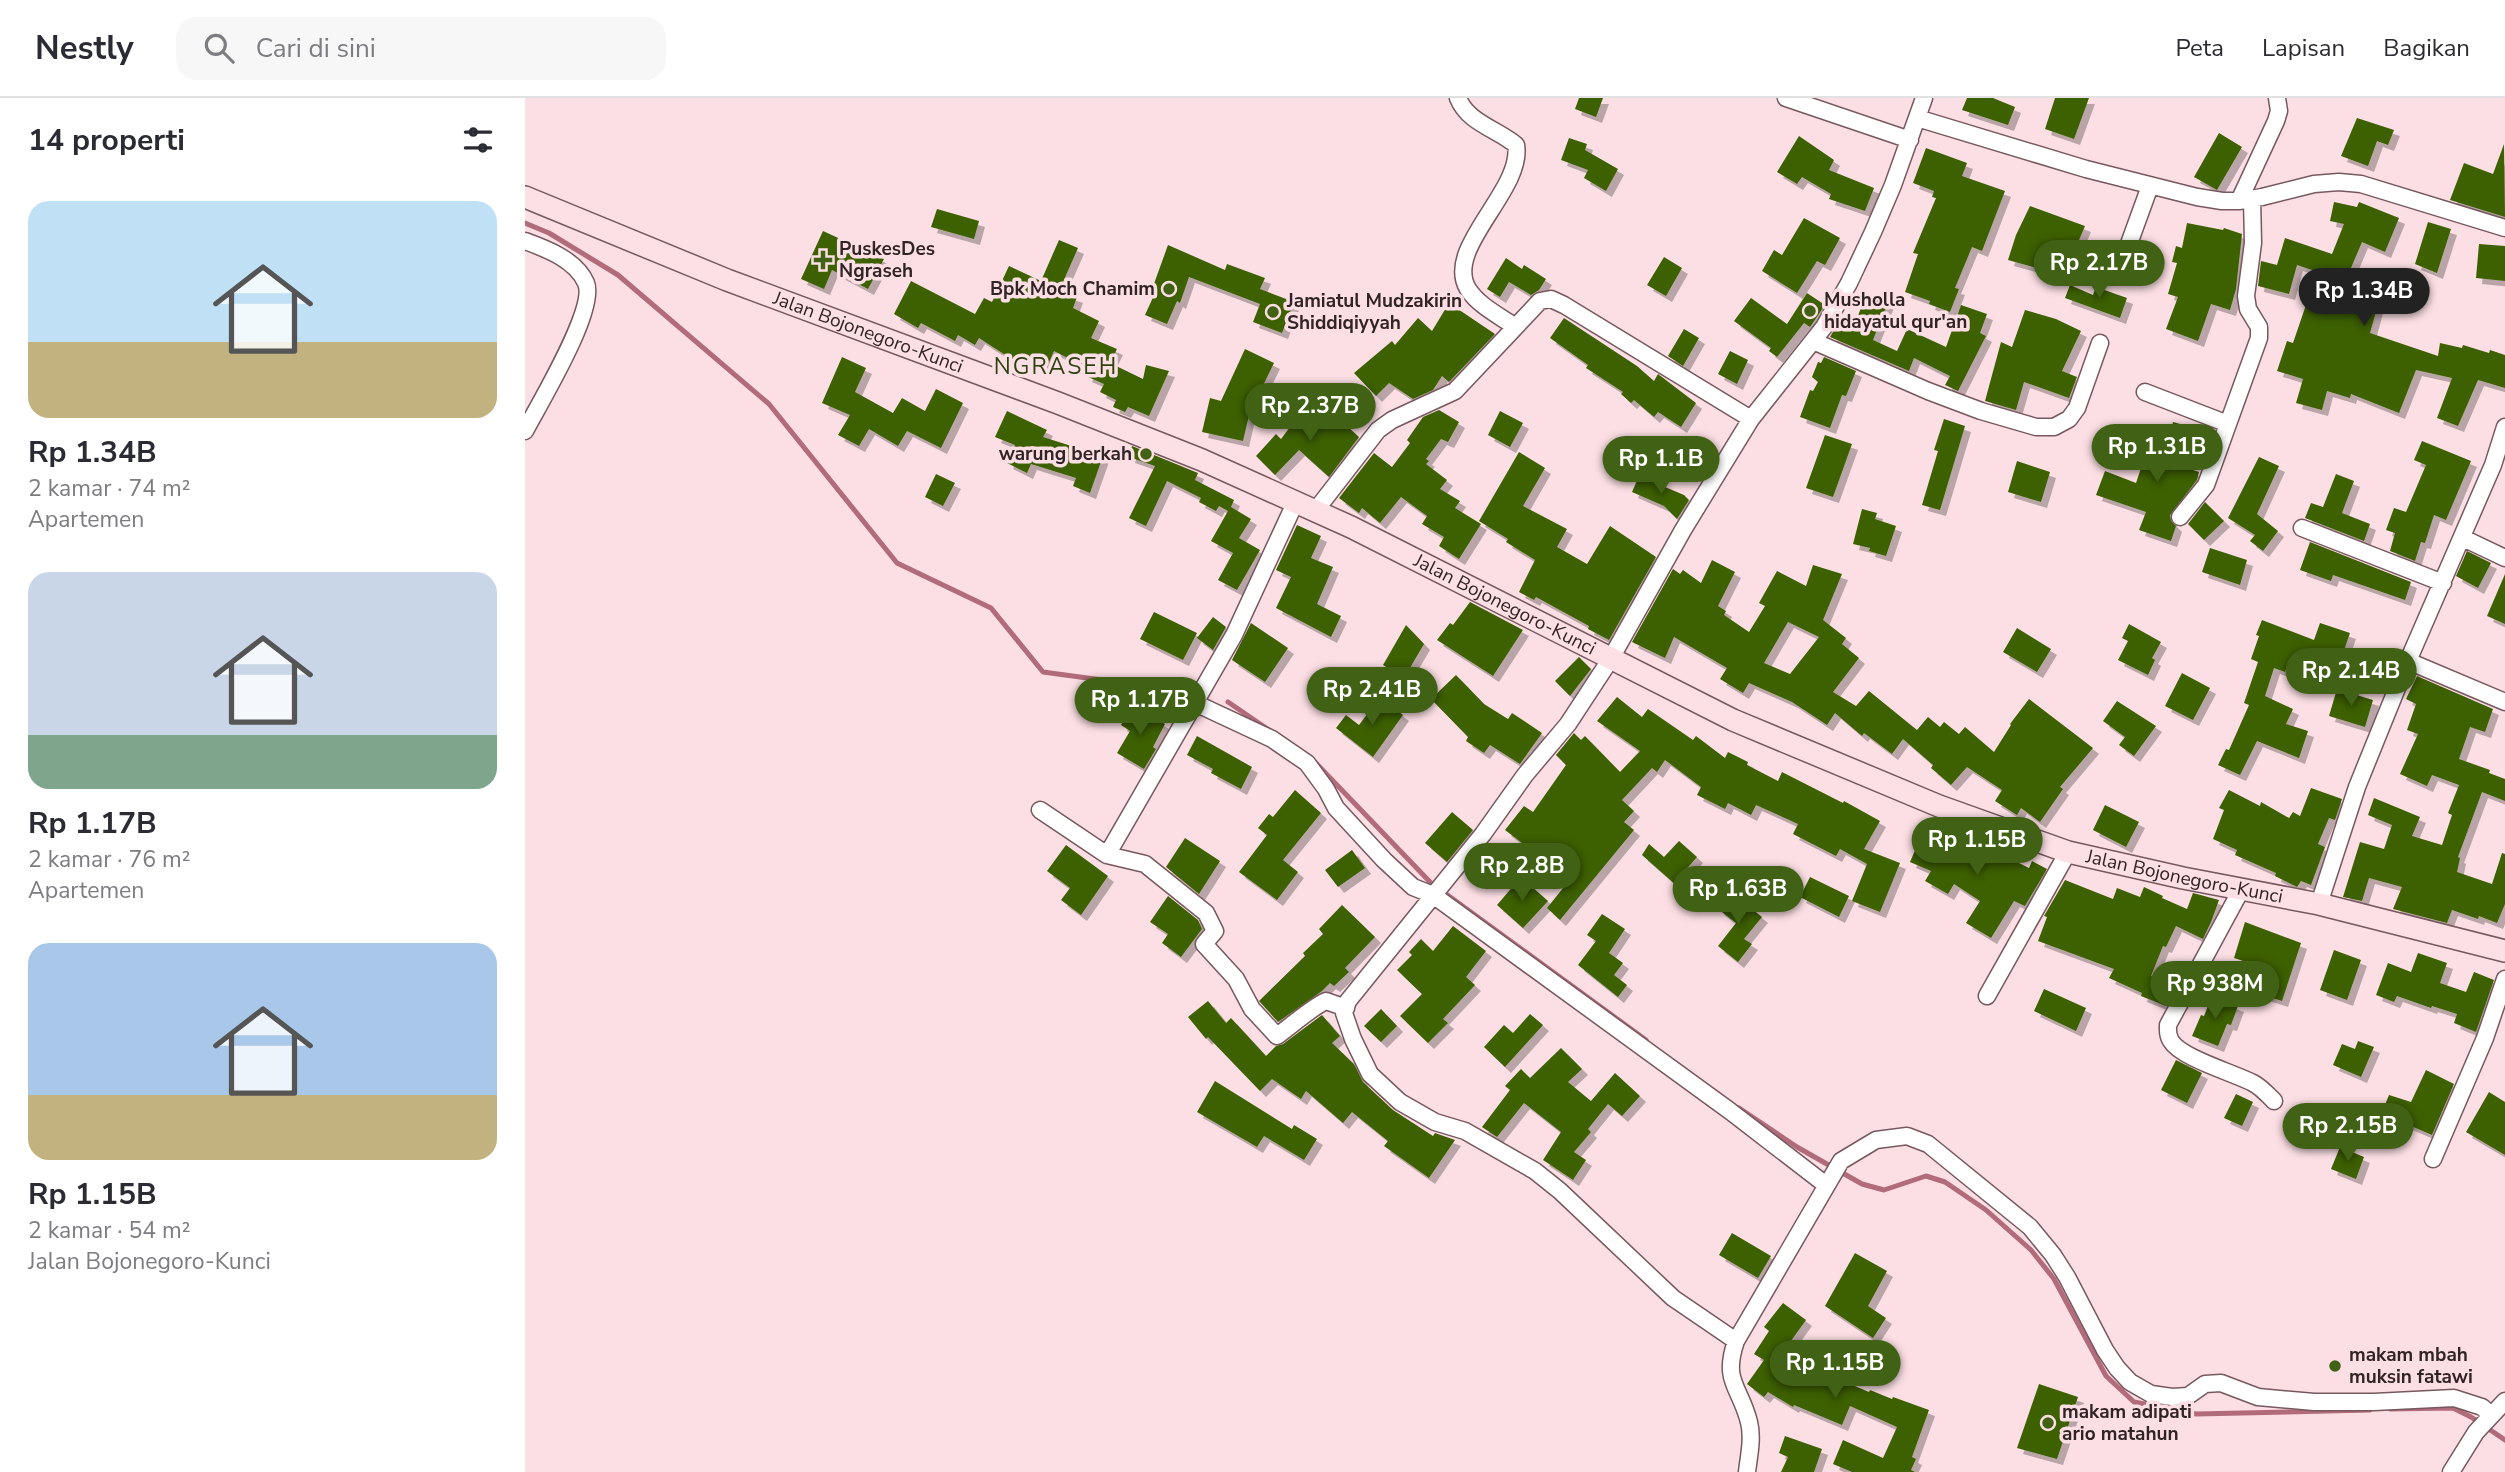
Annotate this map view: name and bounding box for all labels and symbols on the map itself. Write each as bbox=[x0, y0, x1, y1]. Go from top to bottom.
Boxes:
place label: PuskesDes Ngraseh bbox=[839, 236, 935, 284]
pin: Rp 2.17B bbox=[2027, 240, 2171, 300]
marker: PuskesDes Ngraseh bbox=[813, 250, 833, 270]
pin: Rp 1.34B bbox=[2292, 268, 2436, 328]
place label: Bpk Moch Chamim bbox=[990, 276, 1155, 302]
marker: Bpk Moch Chamim bbox=[1161, 281, 1177, 297]
street label: Jalan Bojonegoro-Kunci bbox=[769, 285, 967, 380]
place label: Musholla hidayatul qur'an bbox=[1824, 287, 1967, 335]
place label: Jamiatul Mudzakirin Shiddiqiyyah bbox=[1286, 288, 1462, 336]
marker: Musholla hidayatul qur'an bbox=[1802, 303, 1818, 319]
marker: Jamiatul Mudzakirin Shiddiqiyyah bbox=[1265, 304, 1281, 320]
district label: NGRASEH bbox=[994, 351, 1118, 382]
pin: Rp 2.37B bbox=[1238, 384, 1382, 443]
pin: Rp 1.31B bbox=[2085, 424, 2229, 484]
pin: Rp 1.1B bbox=[1596, 436, 1726, 496]
place label: warung berkah bbox=[999, 441, 1132, 467]
marker: warung berkah bbox=[1138, 446, 1154, 462]
street label: Jalan Bojonegoro-Kunci bbox=[1408, 547, 1600, 662]
pin: Rp 2.14B bbox=[2279, 648, 2423, 708]
pin: Rp 2.41B bbox=[1300, 668, 1444, 727]
pin: Rp 1.17B bbox=[1068, 678, 1212, 737]
pin: Rp 1.15B bbox=[1905, 818, 2049, 877]
street label: Jalan Bojonegoro-Kunci bbox=[2082, 843, 2285, 910]
pin: Rp 2.8B bbox=[1457, 844, 1587, 903]
pin: Rp 1.63B bbox=[1666, 866, 1810, 926]
pin: Rp 938M bbox=[2150, 962, 2280, 1021]
pin: Rp 2.15B bbox=[2276, 1104, 2420, 1163]
pin: Rp 1.15B bbox=[1763, 1340, 1907, 1400]
place label: makam mbah muksin fatawi bbox=[2349, 1342, 2473, 1390]
marker: makam mbah muksin fatawi bbox=[2327, 1358, 2343, 1374]
place label: makam adipati ario matahun bbox=[2062, 1399, 2192, 1447]
marker: makam adipati ario matahun bbox=[2040, 1415, 2056, 1431]

